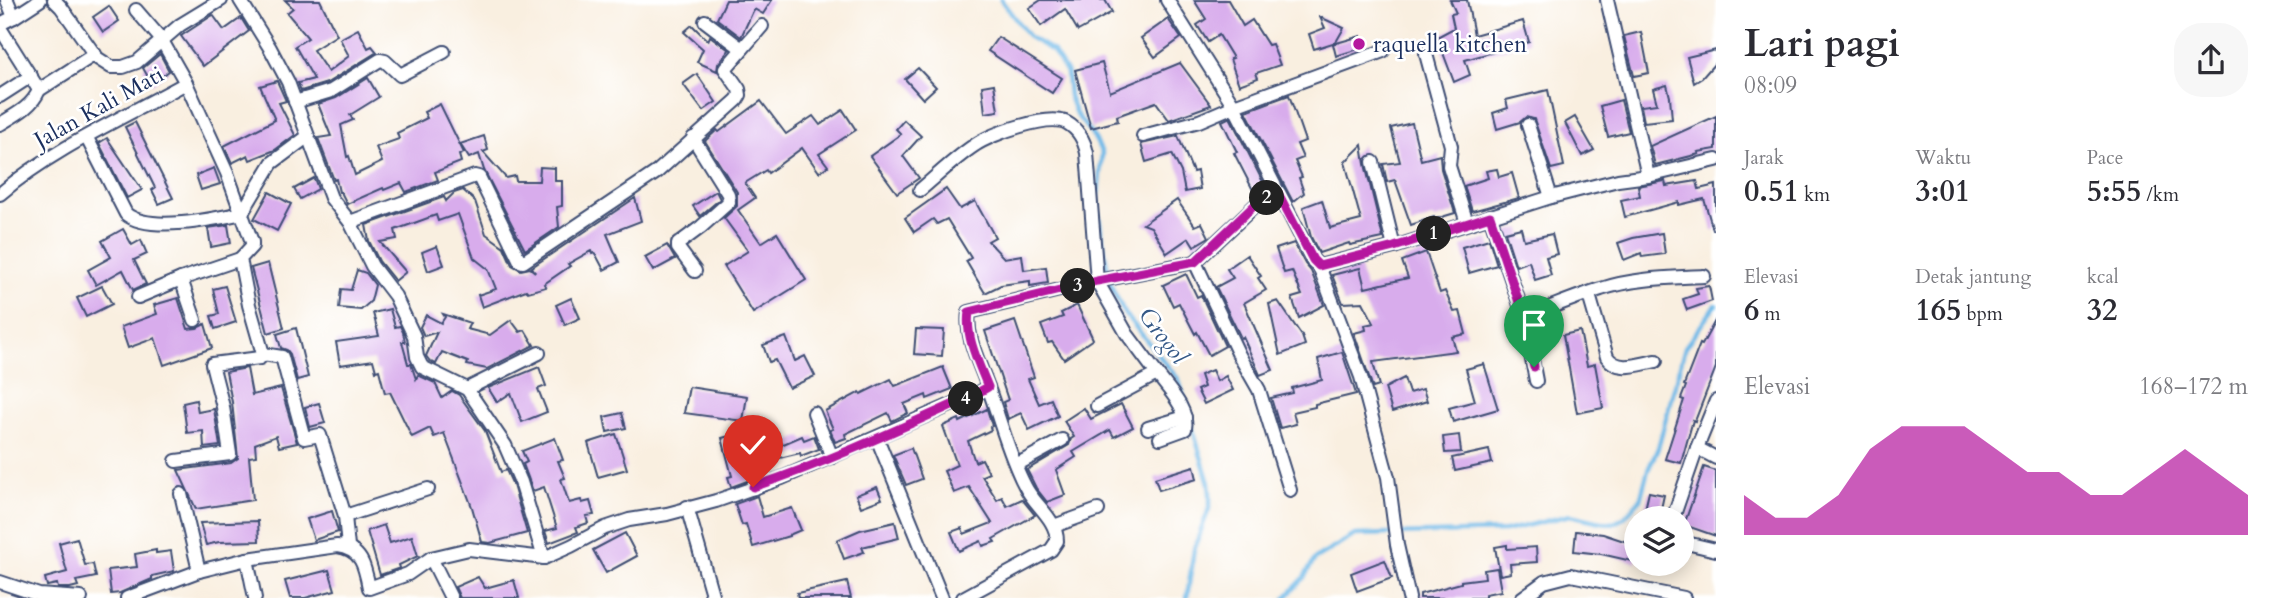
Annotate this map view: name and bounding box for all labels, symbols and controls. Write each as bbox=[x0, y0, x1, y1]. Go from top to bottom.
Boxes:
text: Lari pagi bbox=[1744, 18, 1900, 70]
button: share bbox=[2174, 23, 2248, 97]
place label: raquella kitchen bbox=[1373, 29, 1527, 60]
marker: raquella kitchen bbox=[1351, 36, 1367, 52]
street label: Jalan Kali Mati bbox=[26, 59, 169, 157]
text: 08:09 bbox=[1744, 70, 1797, 101]
text: Jarak bbox=[1744, 145, 1784, 171]
text: Waktu bbox=[1915, 145, 1971, 171]
text: Pace bbox=[2087, 145, 2123, 171]
text: 0.51 bbox=[1744, 171, 1799, 212]
text: 3:01 bbox=[1915, 171, 1970, 212]
text: 5:55 bbox=[2087, 171, 2141, 212]
pin: 2 bbox=[1250, 180, 1284, 216]
text: km bbox=[1799, 182, 1830, 208]
text: /km bbox=[2141, 182, 2179, 208]
text: 2 bbox=[1262, 184, 1271, 210]
pin: 1 bbox=[1416, 216, 1452, 252]
text: 1 bbox=[1429, 220, 1438, 246]
text: Elevasi bbox=[1744, 264, 1799, 290]
text: Detak jantung bbox=[1915, 264, 2031, 290]
text: kcal bbox=[2087, 264, 2119, 290]
pin: 3 bbox=[1060, 268, 1096, 304]
text: 3 bbox=[1073, 272, 1082, 298]
text: 6 bbox=[1744, 290, 1759, 331]
text: 165 bbox=[1915, 290, 1961, 331]
text: 32 bbox=[2087, 290, 2117, 331]
pin bbox=[1504, 295, 1564, 367]
water label: Grogol bbox=[1131, 301, 1196, 373]
text: m bbox=[1759, 301, 1781, 327]
text: bpm bbox=[1961, 301, 2003, 327]
icon: arrive bbox=[1515, 306, 1553, 344]
text: Elevasi bbox=[1744, 371, 1810, 402]
text: 168–172 m bbox=[2139, 371, 2248, 402]
pin: 4 bbox=[948, 382, 984, 416]
text: 4 bbox=[961, 385, 970, 411]
pin bbox=[723, 415, 783, 487]
icon: check bbox=[734, 426, 772, 464]
map controls bbox=[1624, 506, 1694, 576]
button: layers bbox=[1624, 506, 1694, 576]

